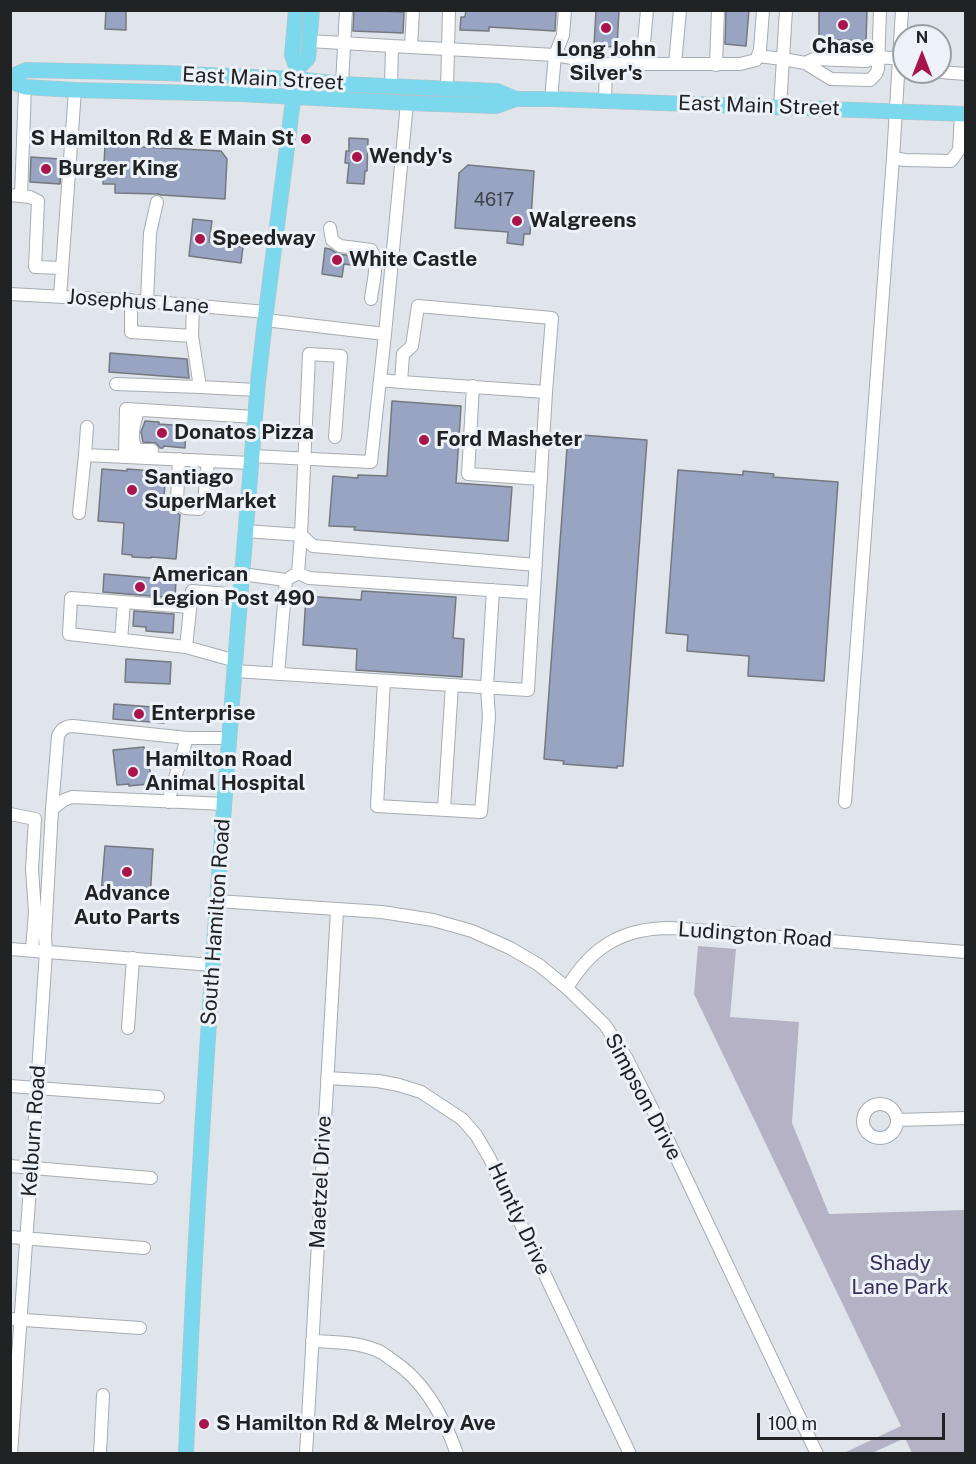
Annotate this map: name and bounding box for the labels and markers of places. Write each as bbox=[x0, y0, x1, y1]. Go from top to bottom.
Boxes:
marker: Chase bbox=[836, 18, 850, 32]
marker: Long John Silver's bbox=[599, 21, 613, 35]
place label: Chase bbox=[812, 34, 874, 60]
place label: Long John Silver's bbox=[556, 37, 656, 87]
place label: S Hamilton Rd & E Main St bbox=[30, 126, 294, 152]
marker: S Hamilton Rd & E Main St bbox=[299, 132, 313, 146]
place label: Wendy's bbox=[369, 144, 453, 170]
marker: Wendy's bbox=[350, 150, 364, 164]
place label: Burger King bbox=[58, 156, 178, 182]
marker: Burger King bbox=[39, 162, 53, 176]
place label: Walgreens bbox=[529, 208, 637, 234]
marker: Walgreens bbox=[510, 214, 524, 228]
place label: Speedway bbox=[212, 226, 316, 252]
marker: Speedway bbox=[193, 232, 207, 246]
place label: White Castle bbox=[349, 247, 477, 273]
marker: White Castle bbox=[330, 253, 344, 267]
place label: Donatos Pizza bbox=[174, 420, 314, 446]
marker: Donatos Pizza bbox=[155, 426, 169, 440]
place label: Ford Masheter bbox=[436, 427, 582, 453]
marker: Ford Masheter bbox=[417, 433, 431, 447]
place label: Santiago SuperMarket bbox=[144, 465, 276, 515]
marker: Santiago SuperMarket bbox=[125, 483, 139, 497]
place label: American Legion Post 490 bbox=[152, 562, 315, 612]
marker: American Legion Post 490 bbox=[133, 580, 147, 594]
place label: Enterprise bbox=[151, 701, 256, 727]
marker: Enterprise bbox=[132, 707, 146, 721]
place label: Hamilton Road Animal Hospital bbox=[145, 747, 306, 797]
marker: Hamilton Road Animal Hospital bbox=[126, 765, 140, 779]
marker: Advance Auto Parts bbox=[120, 865, 134, 879]
place label: Advance Auto Parts bbox=[74, 881, 180, 931]
place label: S Hamilton Rd & Melroy Ave bbox=[216, 1411, 496, 1437]
marker: S Hamilton Rd & Melroy Ave bbox=[197, 1417, 211, 1431]

